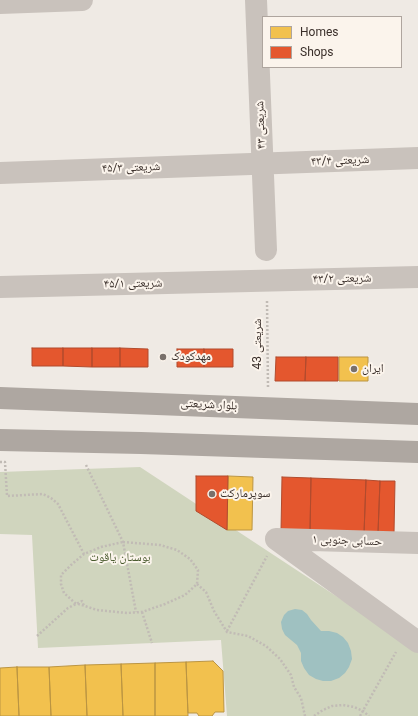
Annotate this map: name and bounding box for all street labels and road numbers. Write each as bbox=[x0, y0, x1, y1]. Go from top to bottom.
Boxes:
street label: شریعتی ۴۳ bbox=[253, 101, 269, 149]
street label: شریعتی ۴۳/۴ bbox=[311, 153, 369, 169]
street label: شریعتی ۴۵/۳ bbox=[102, 160, 160, 176]
street label: شریعتی ۴۳/۲ bbox=[313, 271, 371, 287]
street label: شریعتی ۴۵/۱ bbox=[104, 276, 162, 292]
street label: شریعتی 43 bbox=[251, 319, 265, 369]
street label: بلوار شریعتی bbox=[180, 396, 238, 414]
street label: حسابی جنوبی ۱ bbox=[312, 533, 382, 549]

